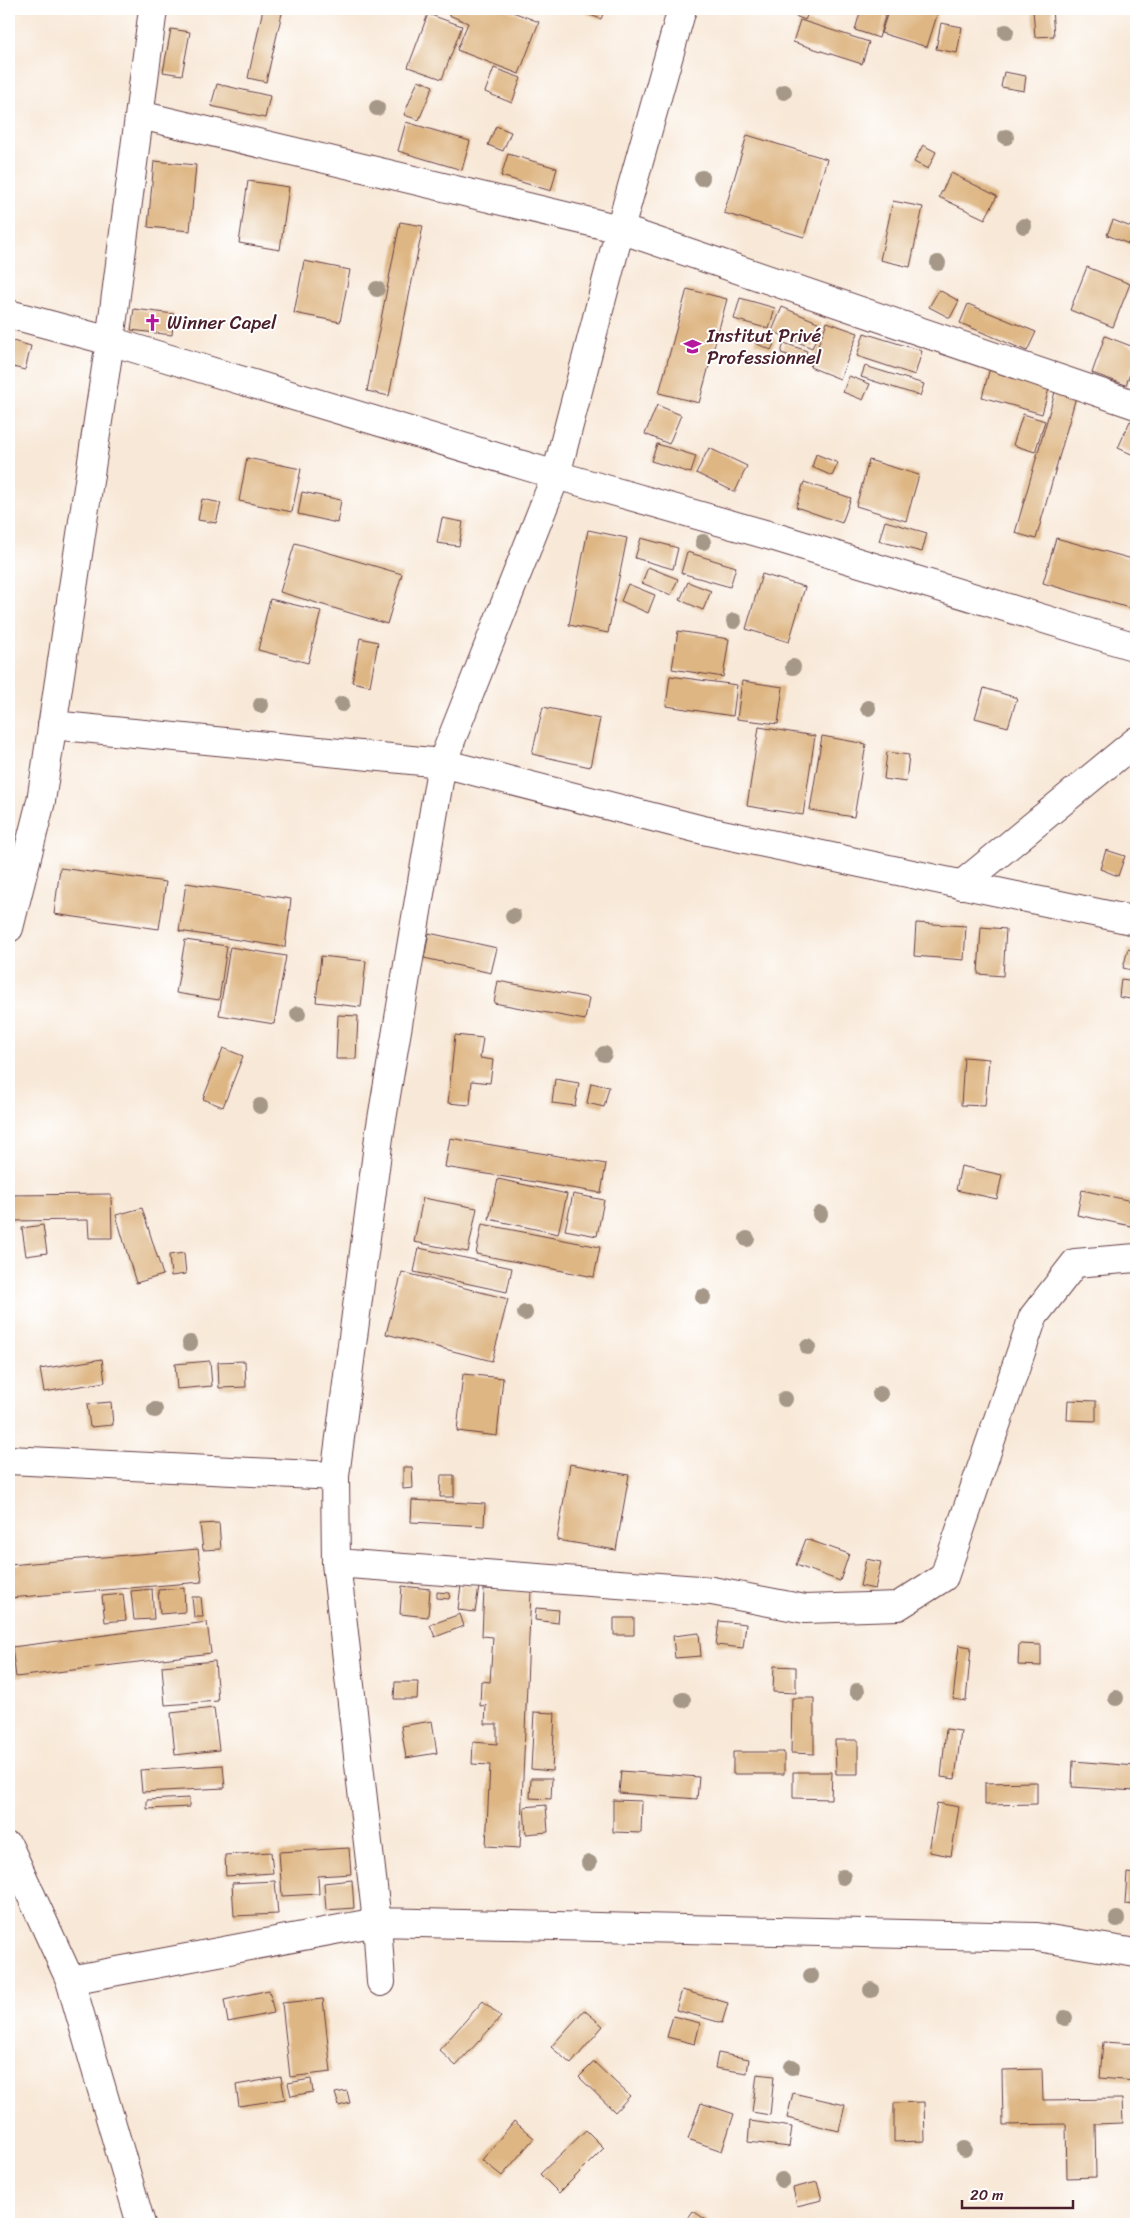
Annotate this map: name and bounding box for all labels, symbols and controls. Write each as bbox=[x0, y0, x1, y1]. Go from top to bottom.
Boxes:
place label: Winner Capel bbox=[167, 306, 277, 339]
church icon: Winner Capel bbox=[143, 312, 163, 332]
place label: Institut Privé Professionnel bbox=[706, 319, 822, 374]
school or university icon: Institut Privé Professionnel bbox=[683, 336, 703, 356]
scale bar bbox=[962, 2178, 1074, 2210]
text: 20 m bbox=[970, 2182, 1004, 2208]

